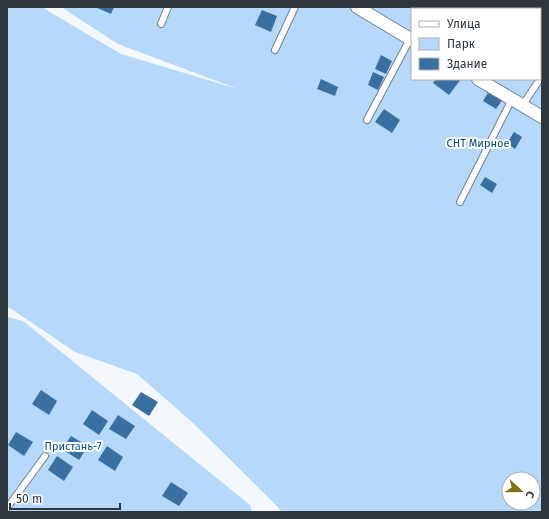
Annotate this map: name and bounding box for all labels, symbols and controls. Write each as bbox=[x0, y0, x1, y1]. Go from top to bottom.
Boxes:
legend bbox=[411, 8, 541, 80]
text: Улица bbox=[447, 17, 481, 31]
text: Парк bbox=[447, 37, 476, 51]
text: Здание bbox=[447, 57, 487, 71]
park label: СНТ Мирное bbox=[447, 137, 509, 150]
park label: Пристань-7 bbox=[44, 440, 102, 453]
north arrow bbox=[501, 471, 541, 511]
scale bar bbox=[10, 485, 120, 511]
text: С bbox=[522, 489, 537, 500]
text: 50 m bbox=[16, 492, 42, 506]

